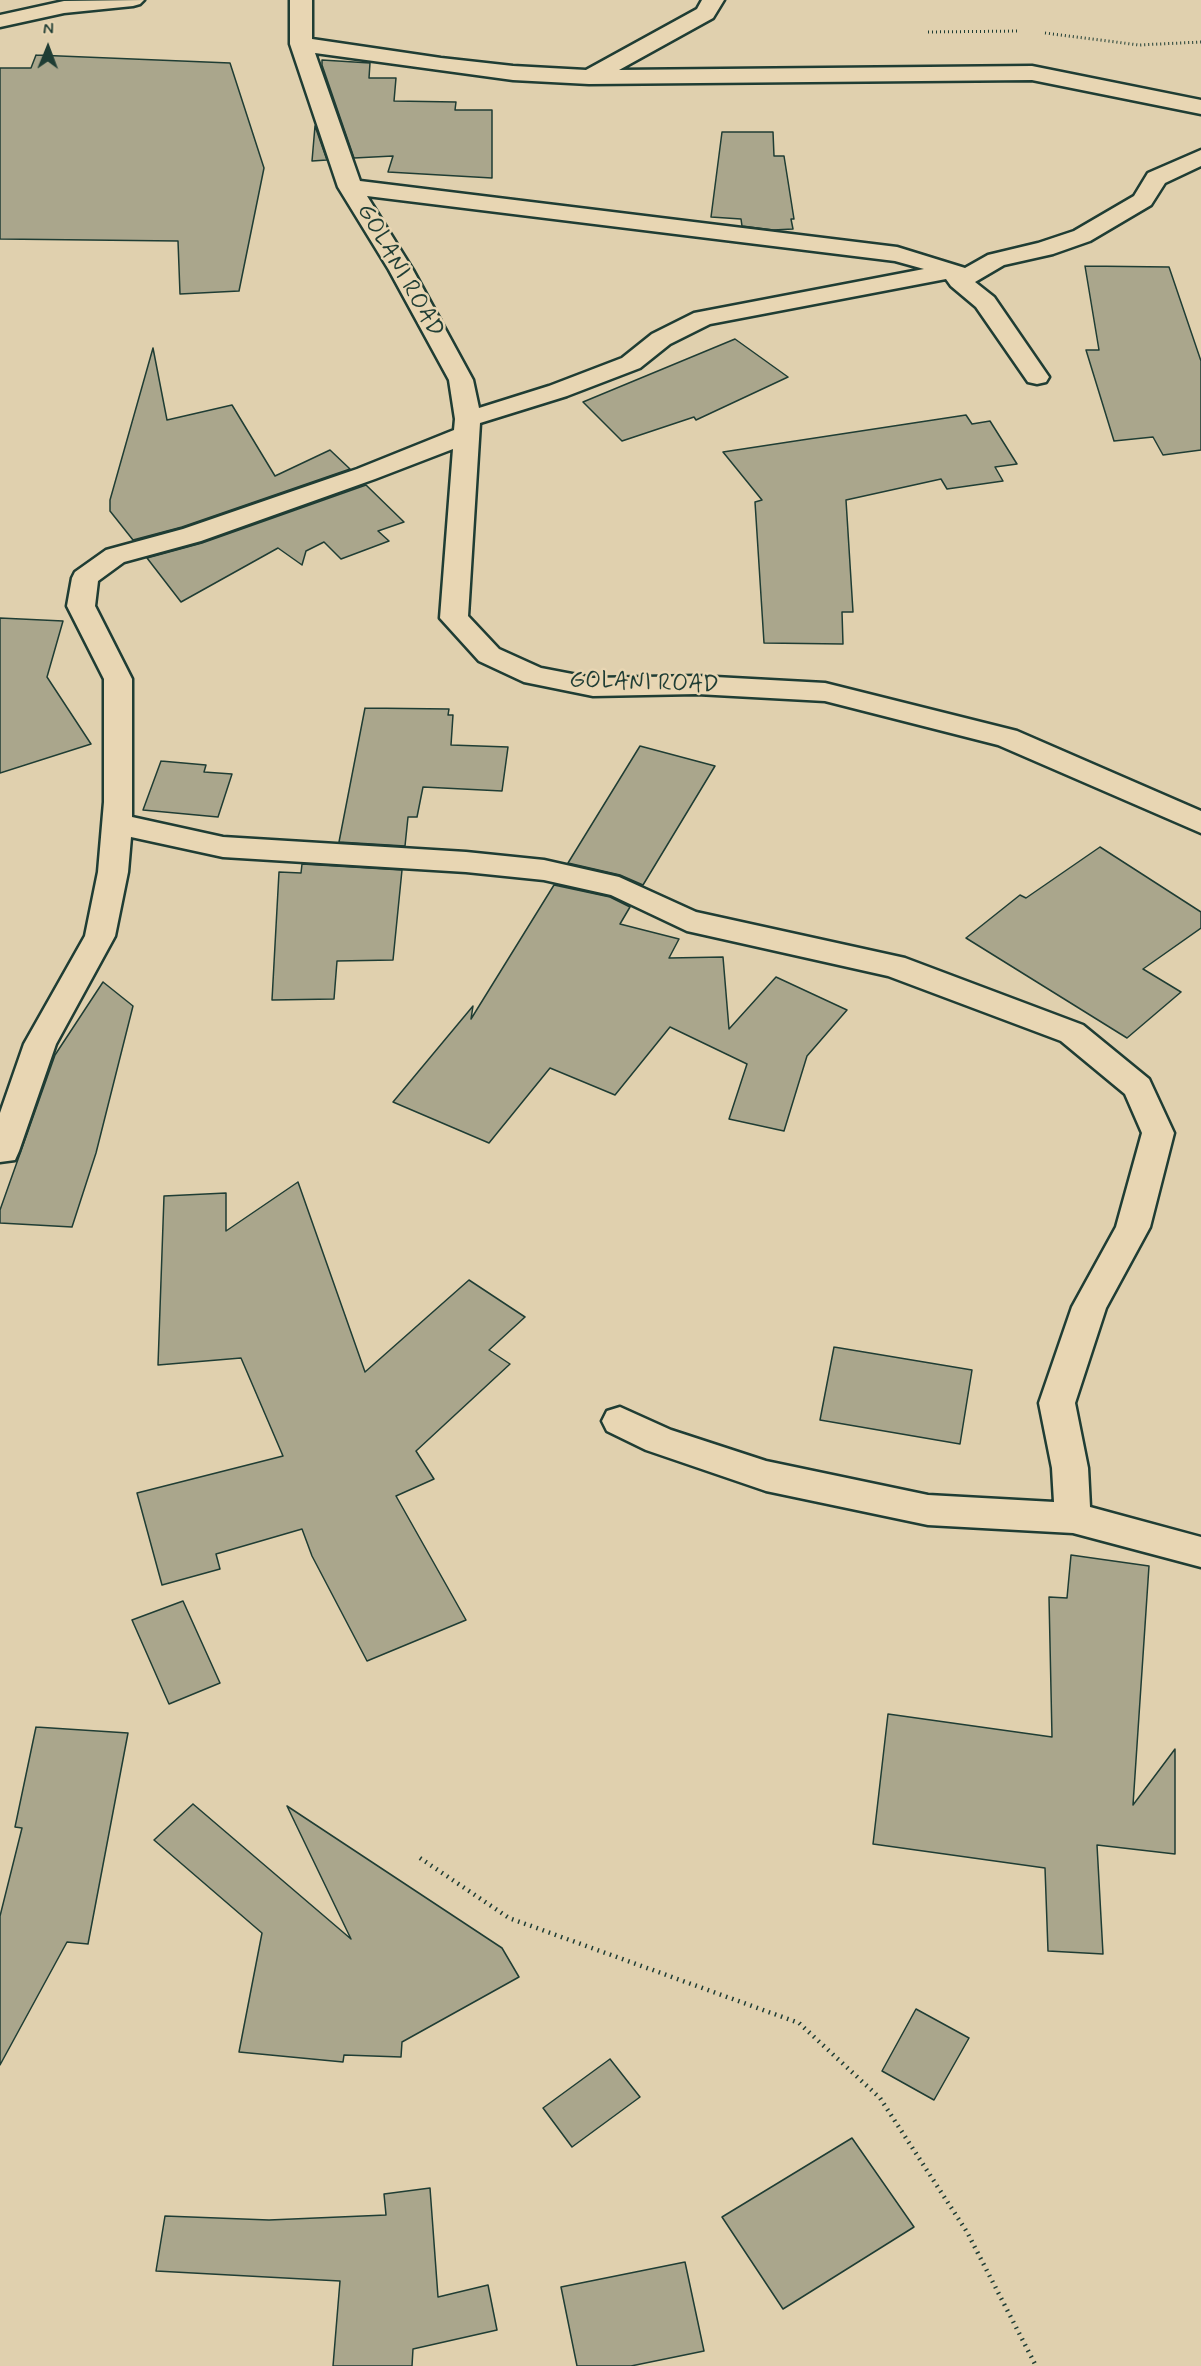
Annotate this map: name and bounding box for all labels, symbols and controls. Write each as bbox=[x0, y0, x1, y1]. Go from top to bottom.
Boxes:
north arrow bbox=[18, 18, 78, 78]
text: N bbox=[43, 19, 54, 40]
street label: GOLANI ROAD bbox=[349, 199, 449, 343]
street label: GOLANI ROAD bbox=[569, 667, 719, 701]

